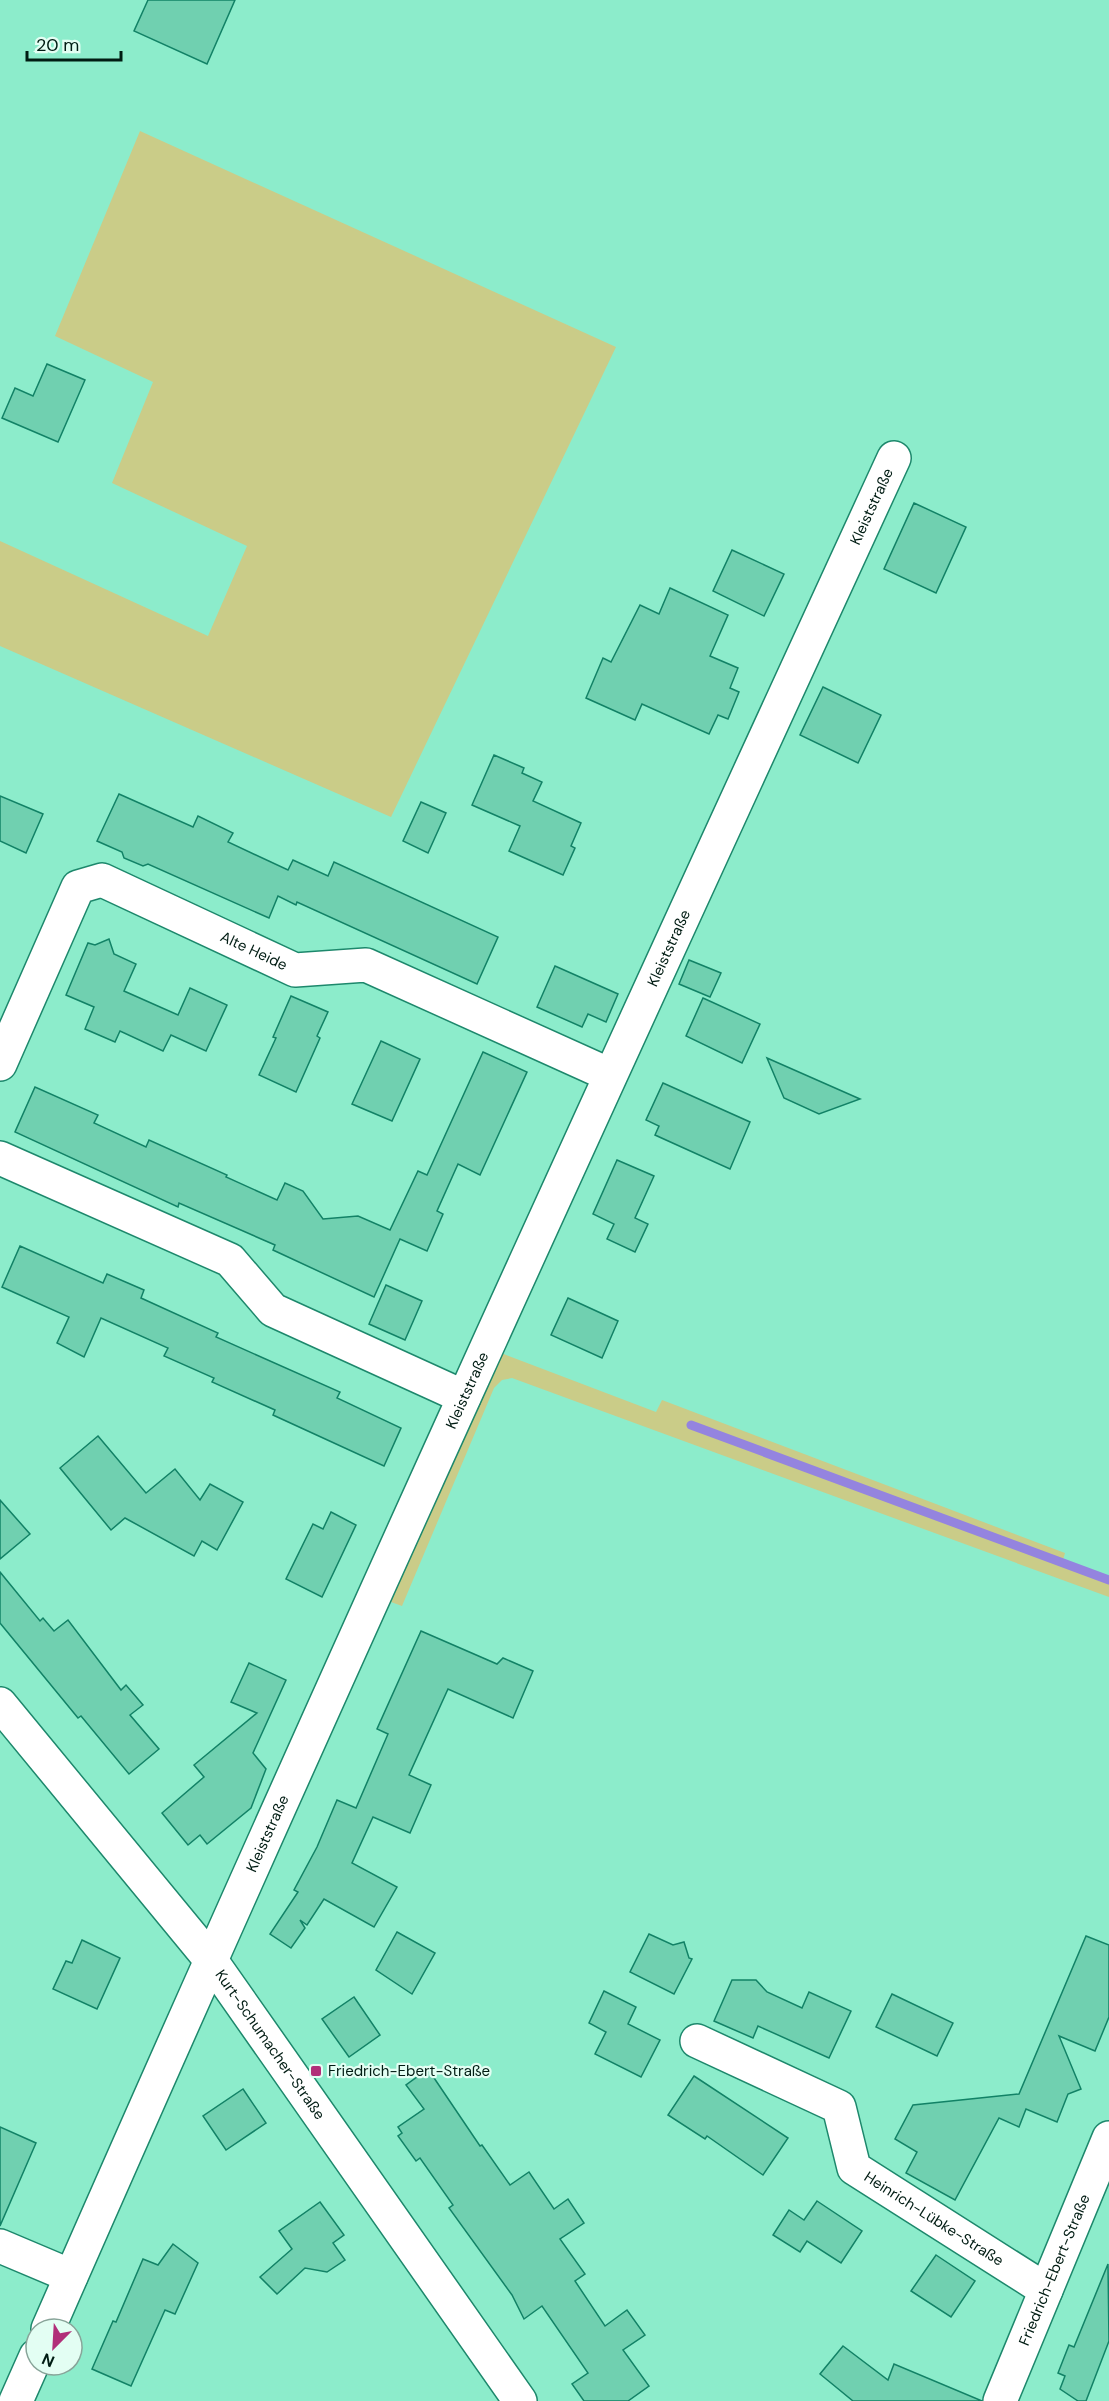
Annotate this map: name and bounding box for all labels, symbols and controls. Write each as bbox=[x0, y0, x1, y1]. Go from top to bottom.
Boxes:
scale bar bbox=[27, 24, 122, 62]
text: 20 m bbox=[36, 33, 79, 57]
street label: Kleiststraße bbox=[845, 465, 898, 548]
street label: Kleiststraße bbox=[643, 907, 695, 990]
street label: Alte Heide bbox=[217, 927, 291, 975]
street label: Kleiststraße bbox=[441, 1349, 493, 1432]
street label: Kleiststraße bbox=[242, 1792, 294, 1875]
street label: Kurt-Schumacher-Straße bbox=[211, 1966, 330, 2124]
place label: Friedrich-Ebert-Straße bbox=[328, 2061, 490, 2081]
marker: Friedrich-Ebert-Straße bbox=[309, 2064, 323, 2078]
street label: Heinrich-Lübke-Straße bbox=[860, 2167, 1007, 2271]
street label: Friedrich-Ebert-Straße bbox=[1014, 2191, 1095, 2349]
north arrow bbox=[24, 2317, 84, 2377]
text: N bbox=[39, 2348, 58, 2372]

